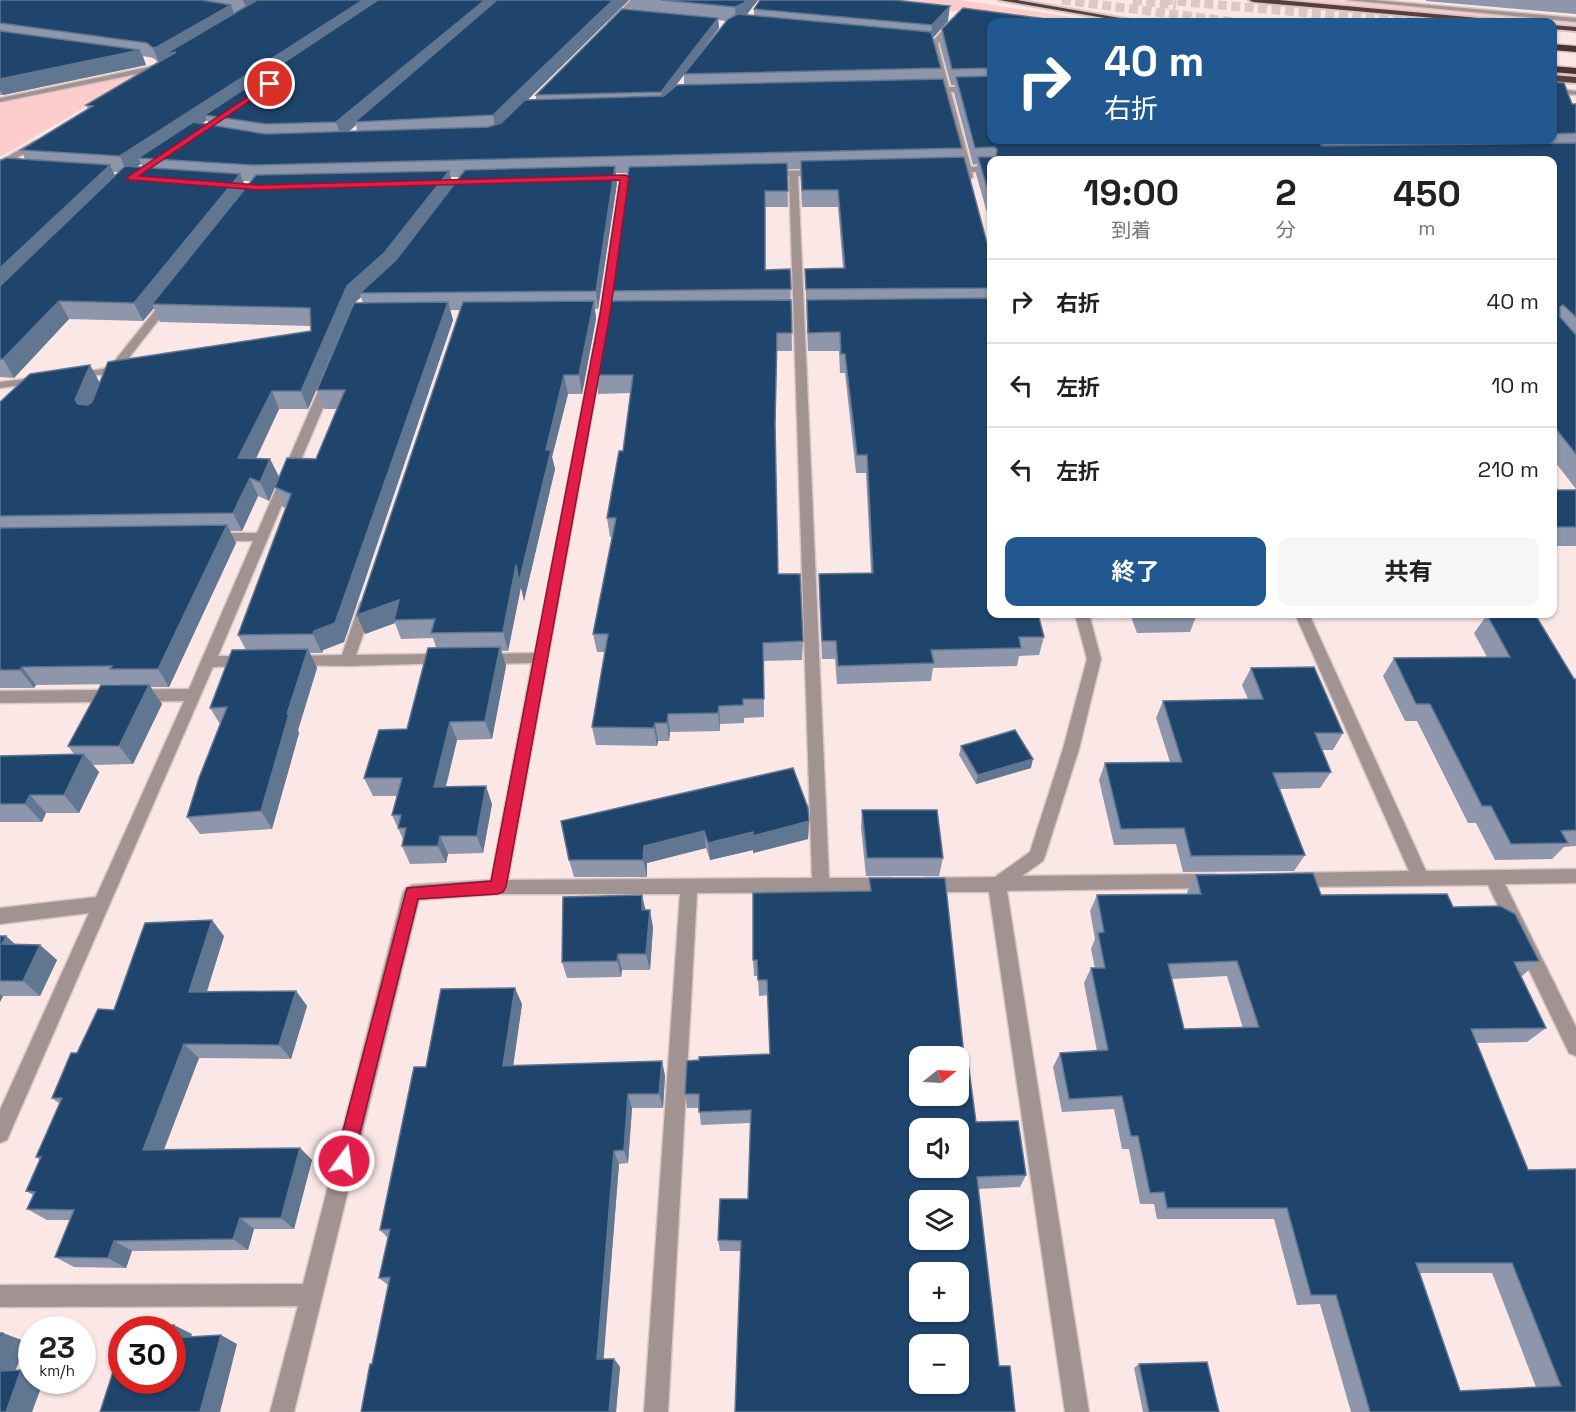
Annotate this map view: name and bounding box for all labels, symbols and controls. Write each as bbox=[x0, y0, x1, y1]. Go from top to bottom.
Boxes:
text: 40 m bbox=[1104, 35, 1204, 88]
icon: right bbox=[1005, 42, 1083, 120]
pin bbox=[244, 58, 295, 109]
icon: arrive bbox=[253, 67, 286, 100]
text: 右折 bbox=[1104, 91, 1158, 126]
text: 19:00 bbox=[1083, 170, 1179, 216]
text: 2 bbox=[1275, 170, 1297, 216]
text: 450 bbox=[1393, 171, 1461, 217]
text: m bbox=[1418, 215, 1435, 241]
text: 到着 bbox=[1111, 217, 1151, 243]
text: 分 bbox=[1276, 217, 1296, 243]
icon: right bbox=[1005, 285, 1038, 318]
text: 40 m bbox=[1487, 287, 1539, 315]
text: 右折 bbox=[1056, 289, 1100, 317]
icon: left bbox=[1005, 369, 1038, 402]
text: 10 m bbox=[1491, 371, 1539, 399]
text: 左折 bbox=[1056, 373, 1100, 401]
icon: left bbox=[1005, 453, 1038, 486]
text: 210 m bbox=[1478, 455, 1539, 483]
text: 左折 bbox=[1056, 457, 1100, 485]
button: 終了 bbox=[1005, 537, 1266, 606]
button: 共有 bbox=[1278, 537, 1539, 606]
north arrow bbox=[909, 1046, 969, 1106]
map controls bbox=[909, 1046, 969, 1394]
button: sound bbox=[909, 1118, 969, 1178]
position arrow bbox=[312, 1129, 376, 1193]
button: layers bbox=[909, 1190, 969, 1250]
button: + bbox=[909, 1262, 969, 1322]
speed limit sign: 30 bbox=[108, 1316, 186, 1394]
text: 23 bbox=[39, 1328, 75, 1367]
button: − bbox=[909, 1334, 969, 1394]
text: km/h bbox=[39, 1361, 75, 1380]

